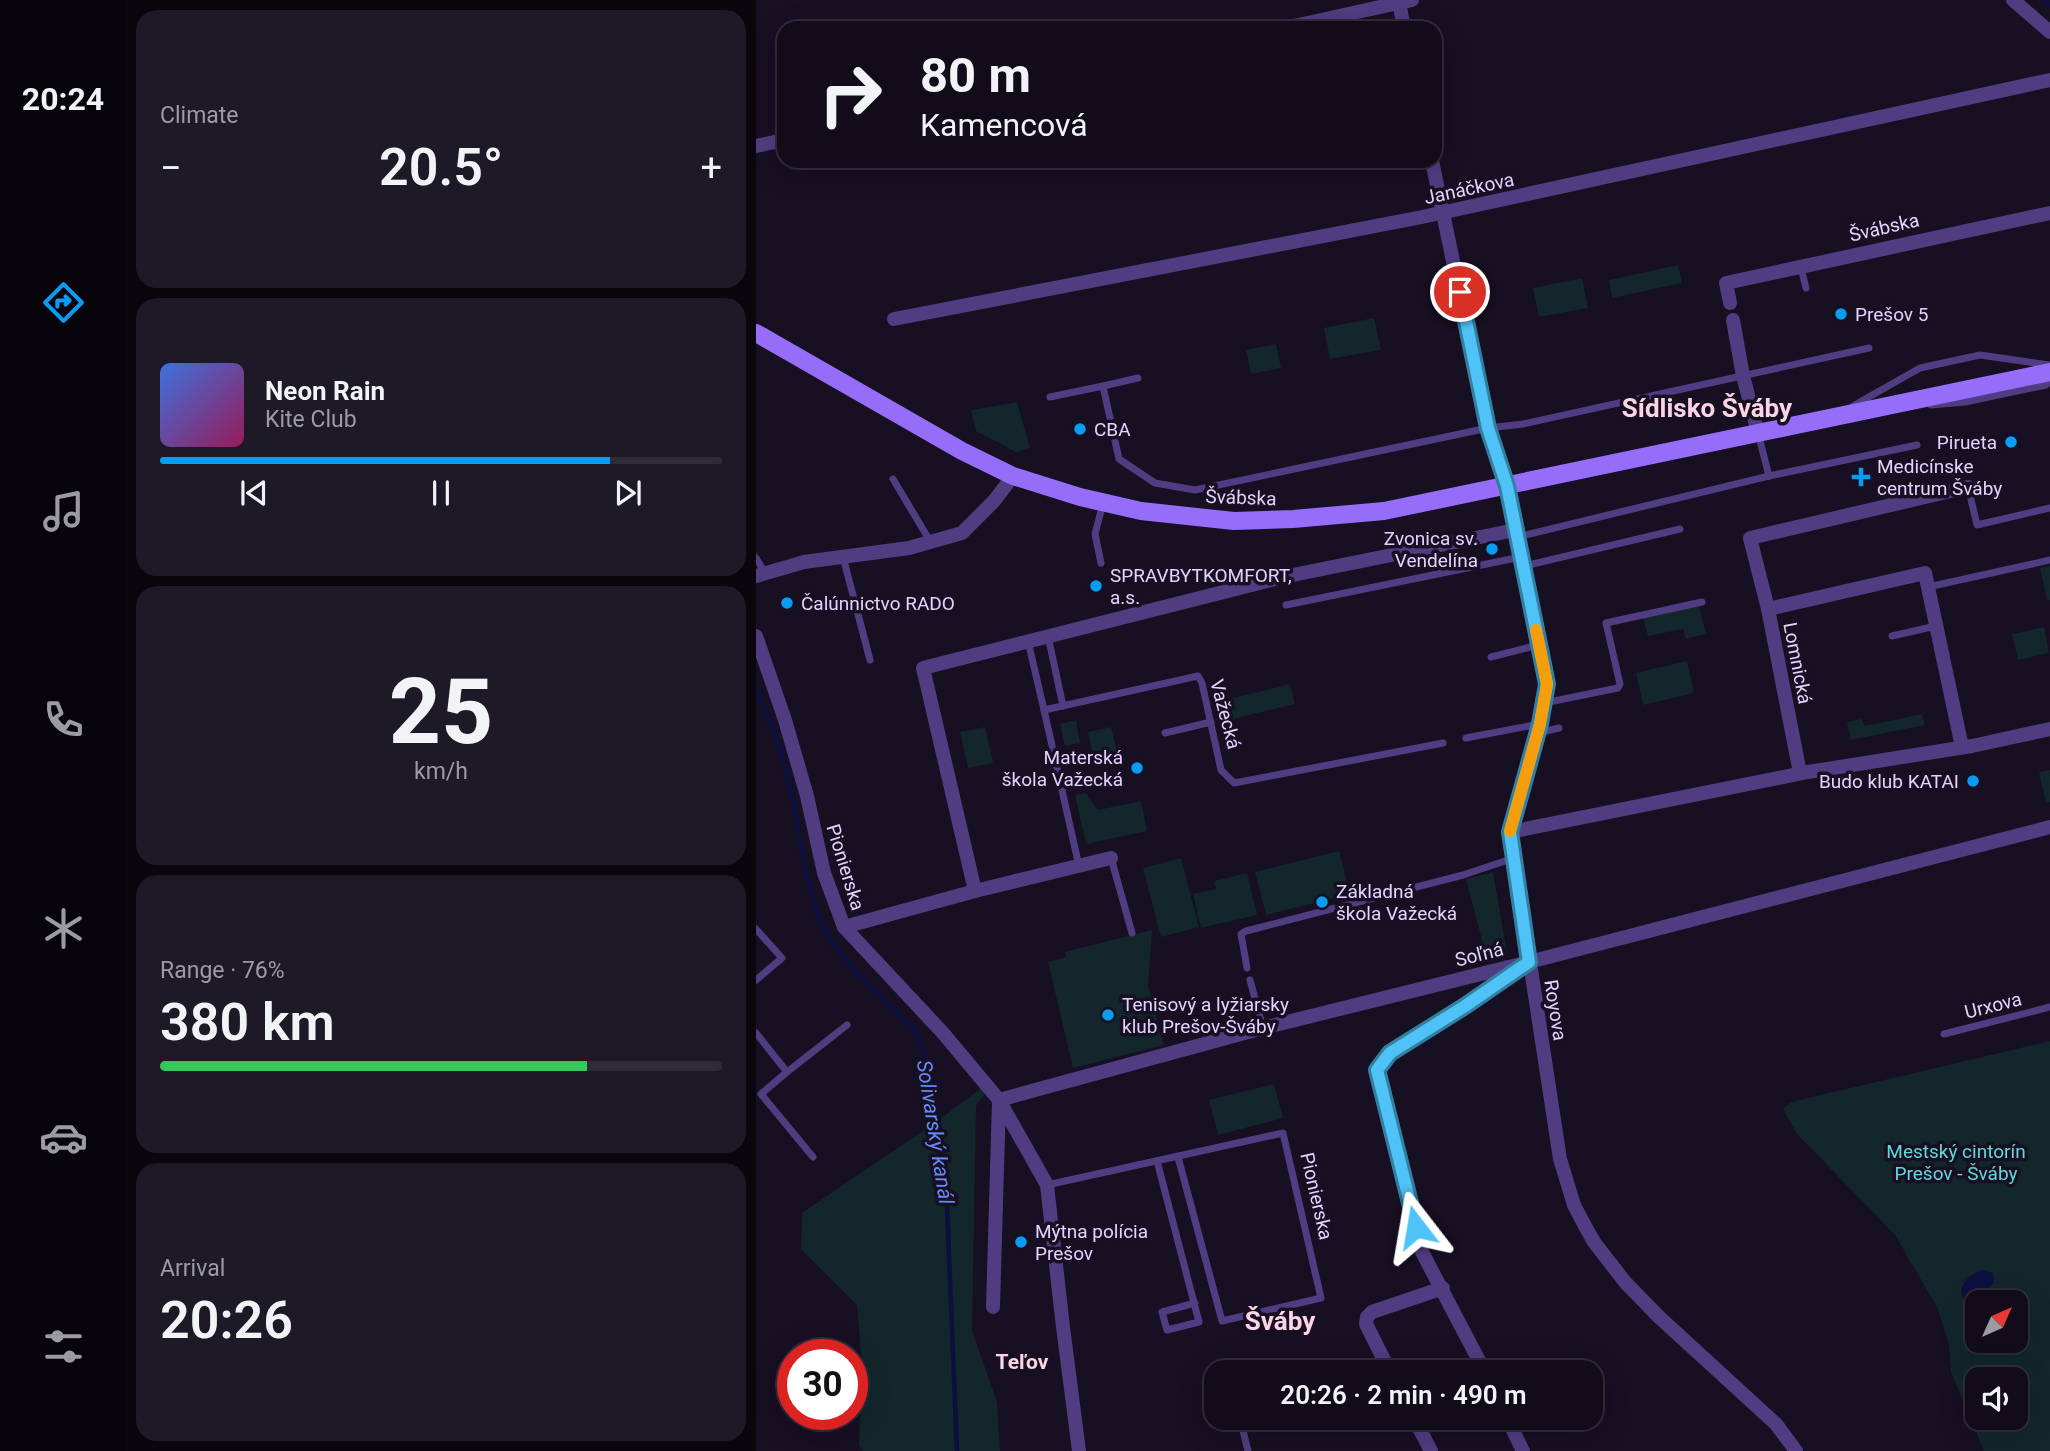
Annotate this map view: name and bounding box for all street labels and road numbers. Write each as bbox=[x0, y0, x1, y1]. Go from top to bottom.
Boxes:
street label: Janáčkova bbox=[1422, 168, 1516, 209]
street label: Švábska bbox=[1847, 208, 1921, 247]
street label: Švábska bbox=[1205, 485, 1277, 510]
street label: Lomnická bbox=[1778, 620, 1817, 706]
street label: Važecká bbox=[1205, 677, 1246, 752]
street label: Pionierska bbox=[822, 821, 870, 913]
street label: Soľná bbox=[1453, 937, 1506, 972]
street label: Royova bbox=[1539, 978, 1572, 1042]
street label: Urxova bbox=[1962, 987, 2024, 1024]
street label: Pionierska bbox=[1295, 1150, 1338, 1242]

